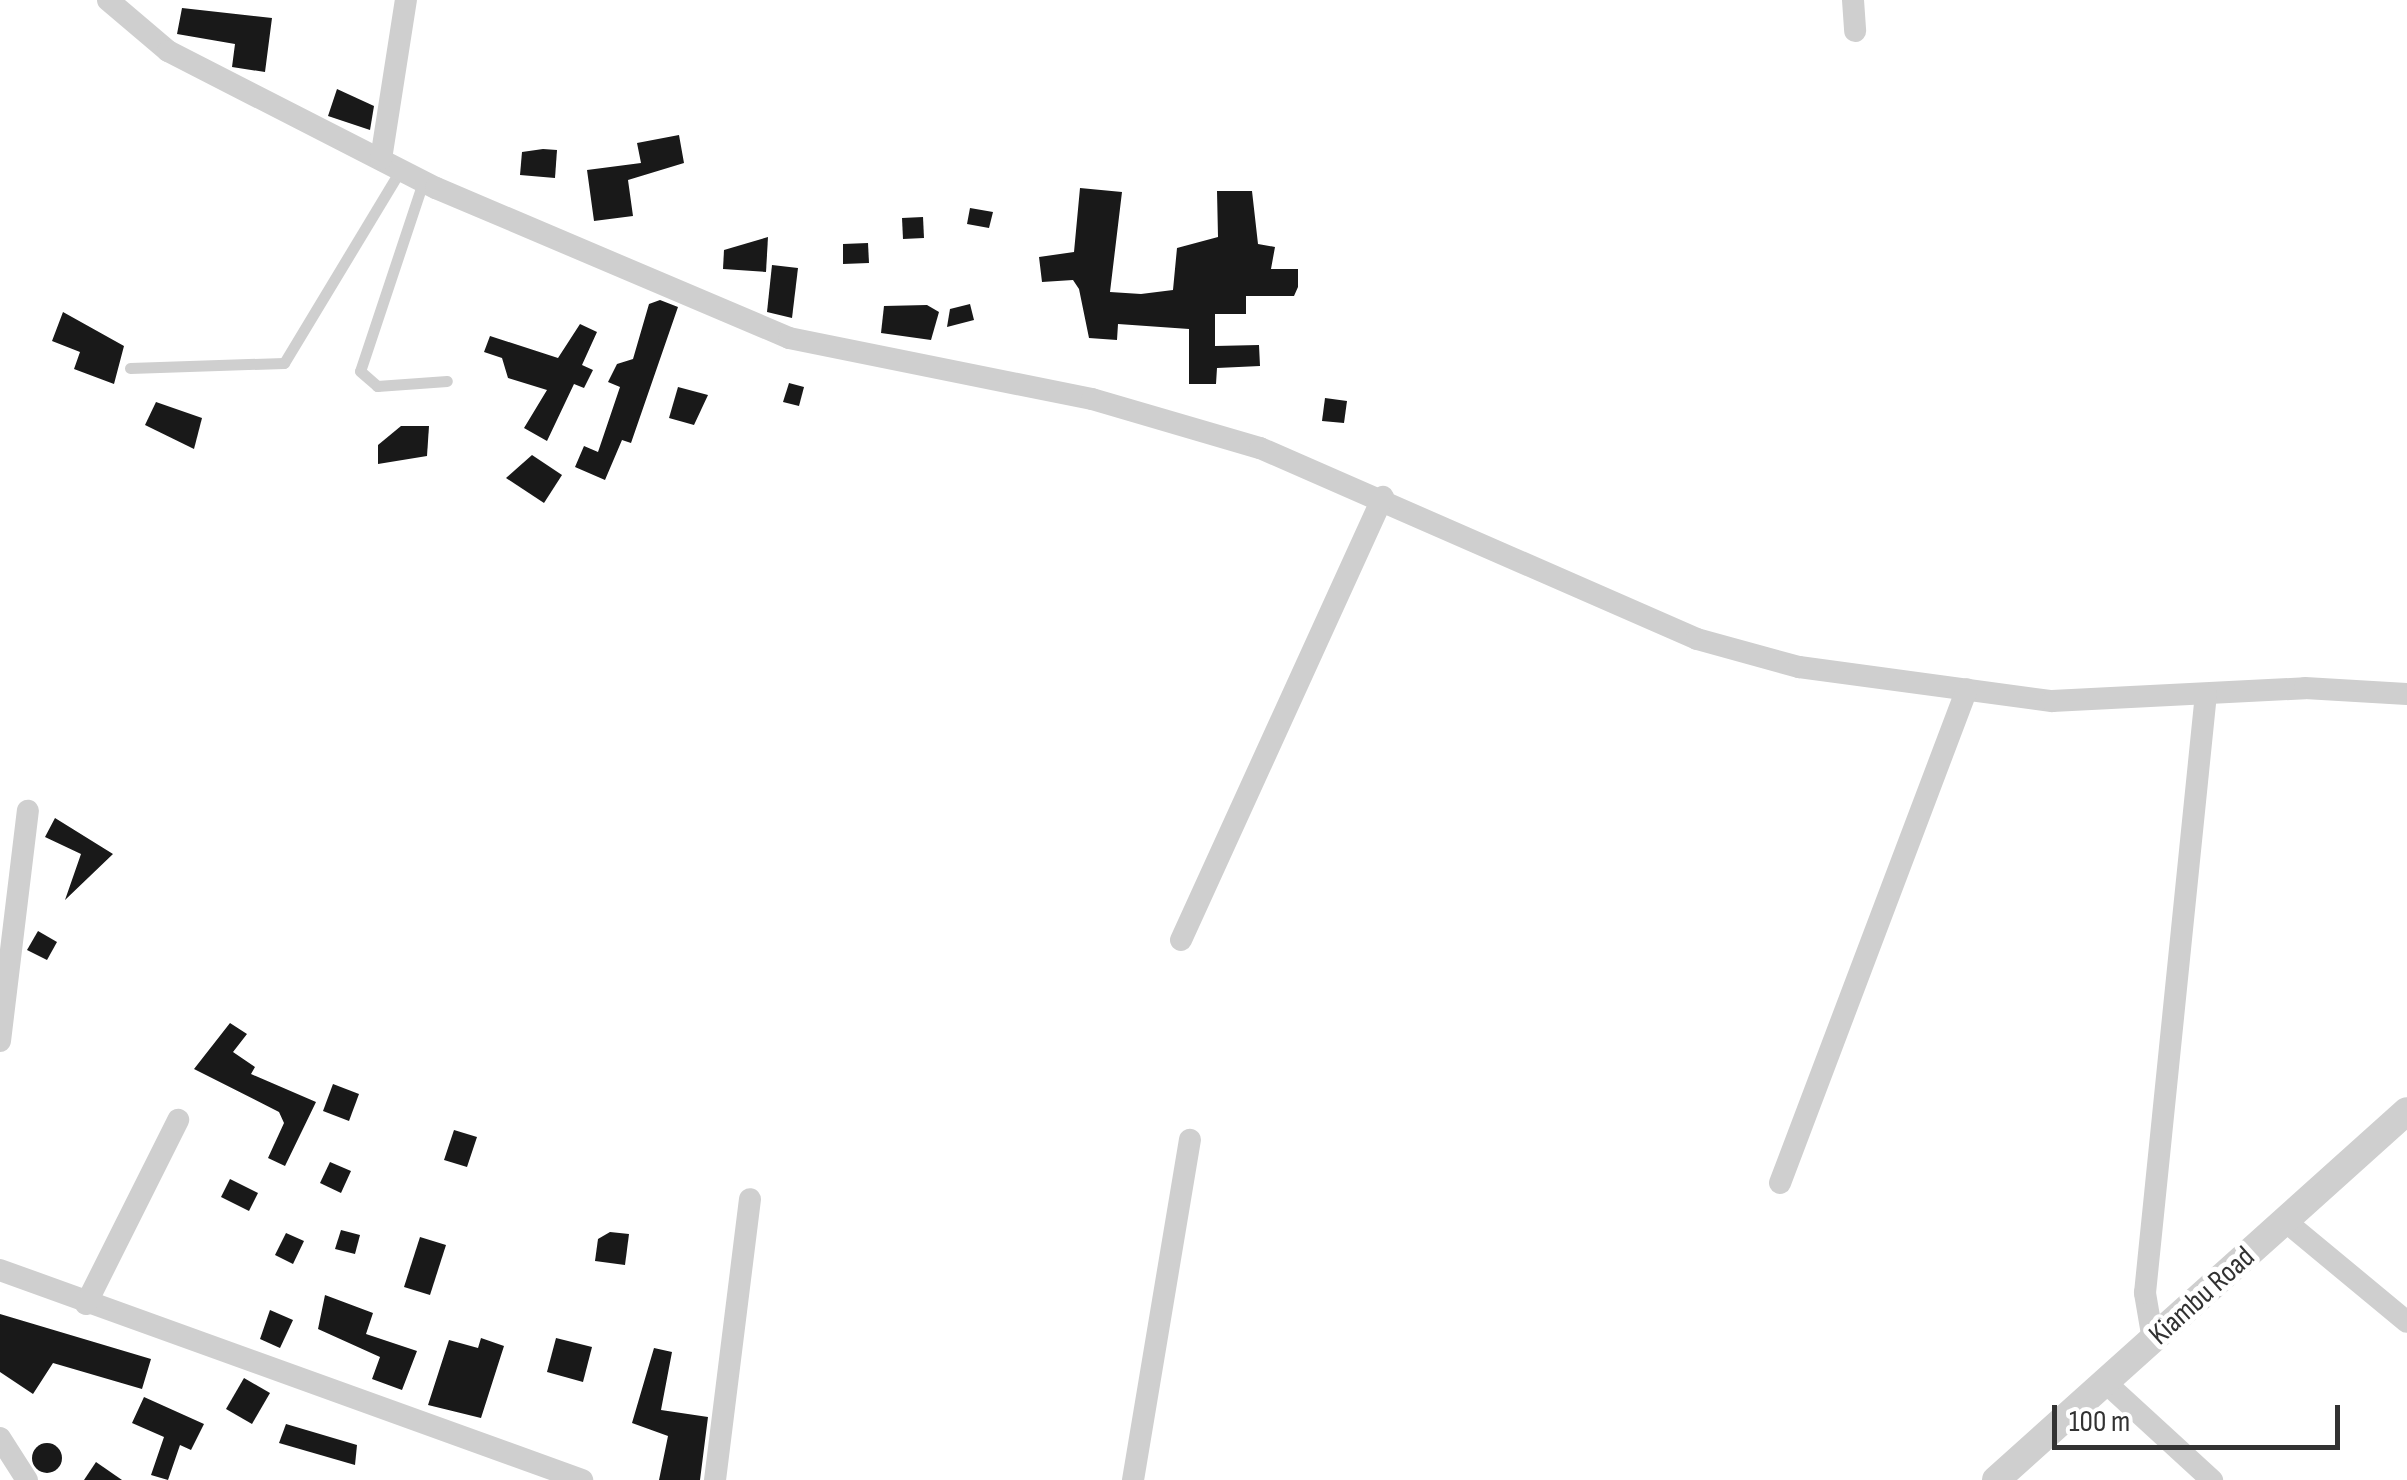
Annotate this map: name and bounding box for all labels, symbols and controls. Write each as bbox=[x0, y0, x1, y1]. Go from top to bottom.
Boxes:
street label: Kiambu Road bbox=[2142, 1239, 2262, 1353]
scale bar bbox=[2057, 1385, 2344, 1447]
text: 100 m bbox=[2069, 1404, 2130, 1440]

